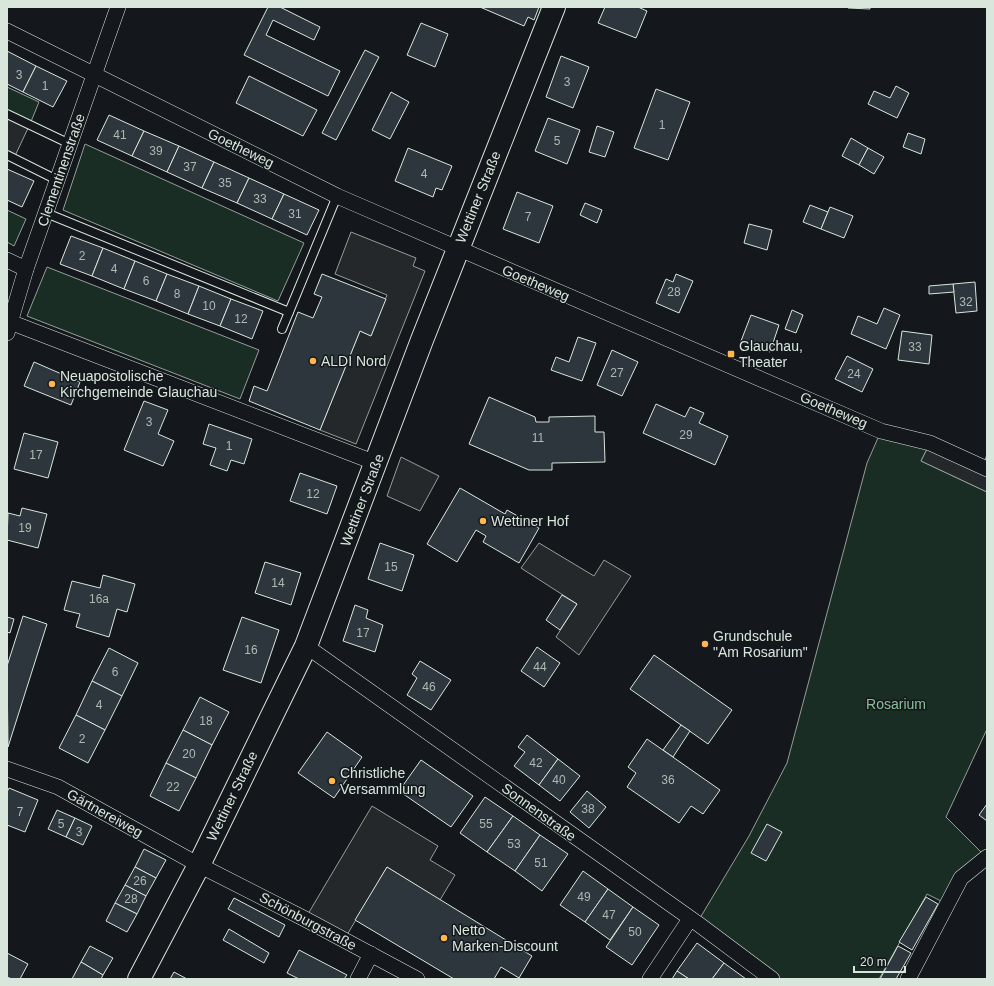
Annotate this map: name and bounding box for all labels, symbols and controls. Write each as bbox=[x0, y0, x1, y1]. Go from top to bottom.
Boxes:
house number: 3 bbox=[16, 68, 23, 82]
house number: 3 bbox=[564, 75, 571, 89]
house number: 1 bbox=[42, 79, 49, 93]
street label: Clementinenstraße bbox=[34, 111, 88, 229]
house number: 1 bbox=[659, 118, 666, 132]
street label: Goetheweg bbox=[205, 125, 277, 171]
house number: 41 bbox=[113, 128, 127, 142]
house number: 5 bbox=[554, 134, 561, 148]
house number: 39 bbox=[149, 144, 163, 158]
street label: Wettiner Straße bbox=[452, 148, 504, 245]
house number: 37 bbox=[183, 160, 197, 174]
house number: 4 bbox=[421, 167, 428, 181]
house number: 35 bbox=[218, 176, 232, 190]
house number: 33 bbox=[253, 192, 267, 206]
house number: 31 bbox=[288, 207, 302, 221]
house number: 7 bbox=[525, 210, 532, 224]
house number: 2 bbox=[79, 249, 86, 263]
house number: 4 bbox=[111, 262, 118, 276]
street label: Goetheweg bbox=[500, 262, 572, 304]
house number: 6 bbox=[143, 274, 150, 288]
house number: 28 bbox=[667, 285, 681, 299]
house number: 8 bbox=[174, 287, 181, 301]
house number: 32 bbox=[959, 295, 973, 309]
house number: 10 bbox=[202, 299, 216, 313]
house number: 12 bbox=[234, 312, 248, 326]
place label: Glauchau, Theater bbox=[739, 338, 803, 370]
house number: 33 bbox=[908, 340, 922, 354]
marker: Glauchau, Theater bbox=[726, 349, 736, 359]
place label: ALDI Nord bbox=[321, 353, 386, 369]
marker: ALDI Nord bbox=[308, 356, 318, 366]
house number: 27 bbox=[610, 366, 624, 380]
house number: 24 bbox=[847, 367, 861, 381]
place label: Neuapostolische Kirchgemeinde Glauchau bbox=[60, 368, 217, 400]
marker: Neuapostolische Kirchgemeinde Glauchau bbox=[47, 379, 57, 389]
street label: Goetheweg bbox=[798, 389, 870, 431]
house number: 3 bbox=[146, 415, 153, 429]
house number: 29 bbox=[679, 428, 693, 442]
house number: 11 bbox=[532, 431, 545, 445]
house number: 1 bbox=[226, 439, 233, 453]
house number: 17 bbox=[29, 448, 43, 462]
street label: Wettiner Straße bbox=[337, 451, 387, 549]
house number: 12 bbox=[306, 487, 320, 501]
place label: Wettiner Hof bbox=[491, 513, 569, 529]
marker: Wettiner Hof bbox=[478, 516, 488, 526]
house number: 19 bbox=[18, 521, 32, 535]
house number: 15 bbox=[384, 560, 398, 574]
house number: 14 bbox=[271, 576, 285, 590]
house number: 16a bbox=[89, 592, 109, 606]
house number: 17 bbox=[356, 626, 370, 640]
place label: Grundschule "Am Rosarium" bbox=[713, 628, 808, 660]
marker: Grundschule "Am Rosarium" bbox=[700, 639, 710, 649]
house number: 16 bbox=[244, 643, 258, 657]
house number: 44 bbox=[533, 660, 547, 674]
house number: 6 bbox=[112, 665, 119, 679]
house number: 46 bbox=[422, 680, 436, 694]
park label: Rosarium bbox=[866, 696, 926, 712]
house number: 4 bbox=[96, 698, 103, 712]
house number: 18 bbox=[199, 714, 213, 728]
house number: 2 bbox=[79, 732, 86, 746]
house number: 20 bbox=[182, 747, 196, 761]
street label: Wettiner Straße bbox=[203, 748, 261, 843]
house number: 42 bbox=[529, 756, 543, 770]
place label: Christliche Versammlung bbox=[340, 765, 426, 797]
house number: 40 bbox=[552, 773, 566, 787]
house number: 36 bbox=[661, 773, 675, 787]
marker: Christliche Versammlung bbox=[327, 776, 337, 786]
house number: 22 bbox=[166, 780, 180, 794]
street label: Sonnenstraße bbox=[499, 780, 579, 844]
street label: Gärtnereiweg bbox=[64, 786, 146, 840]
house number: 38 bbox=[581, 802, 595, 816]
house number: 7 bbox=[17, 805, 24, 819]
house number: 5 bbox=[58, 817, 65, 831]
house number: 55 bbox=[479, 817, 493, 831]
house number: 3 bbox=[76, 825, 83, 839]
house number: 53 bbox=[507, 837, 521, 851]
house number: 51 bbox=[534, 856, 548, 870]
house number: 26 bbox=[133, 874, 147, 888]
street label: Schönburgstraße bbox=[257, 889, 359, 953]
house number: 49 bbox=[577, 890, 591, 904]
house number: 28 bbox=[124, 892, 138, 906]
house number: 47 bbox=[602, 908, 616, 922]
place label: Netto Marken-Discount bbox=[452, 922, 558, 954]
house number: 50 bbox=[628, 925, 642, 939]
marker: Netto Marken-Discount bbox=[439, 933, 449, 943]
scale bar bbox=[854, 948, 905, 974]
text: 20 m bbox=[860, 955, 887, 969]

